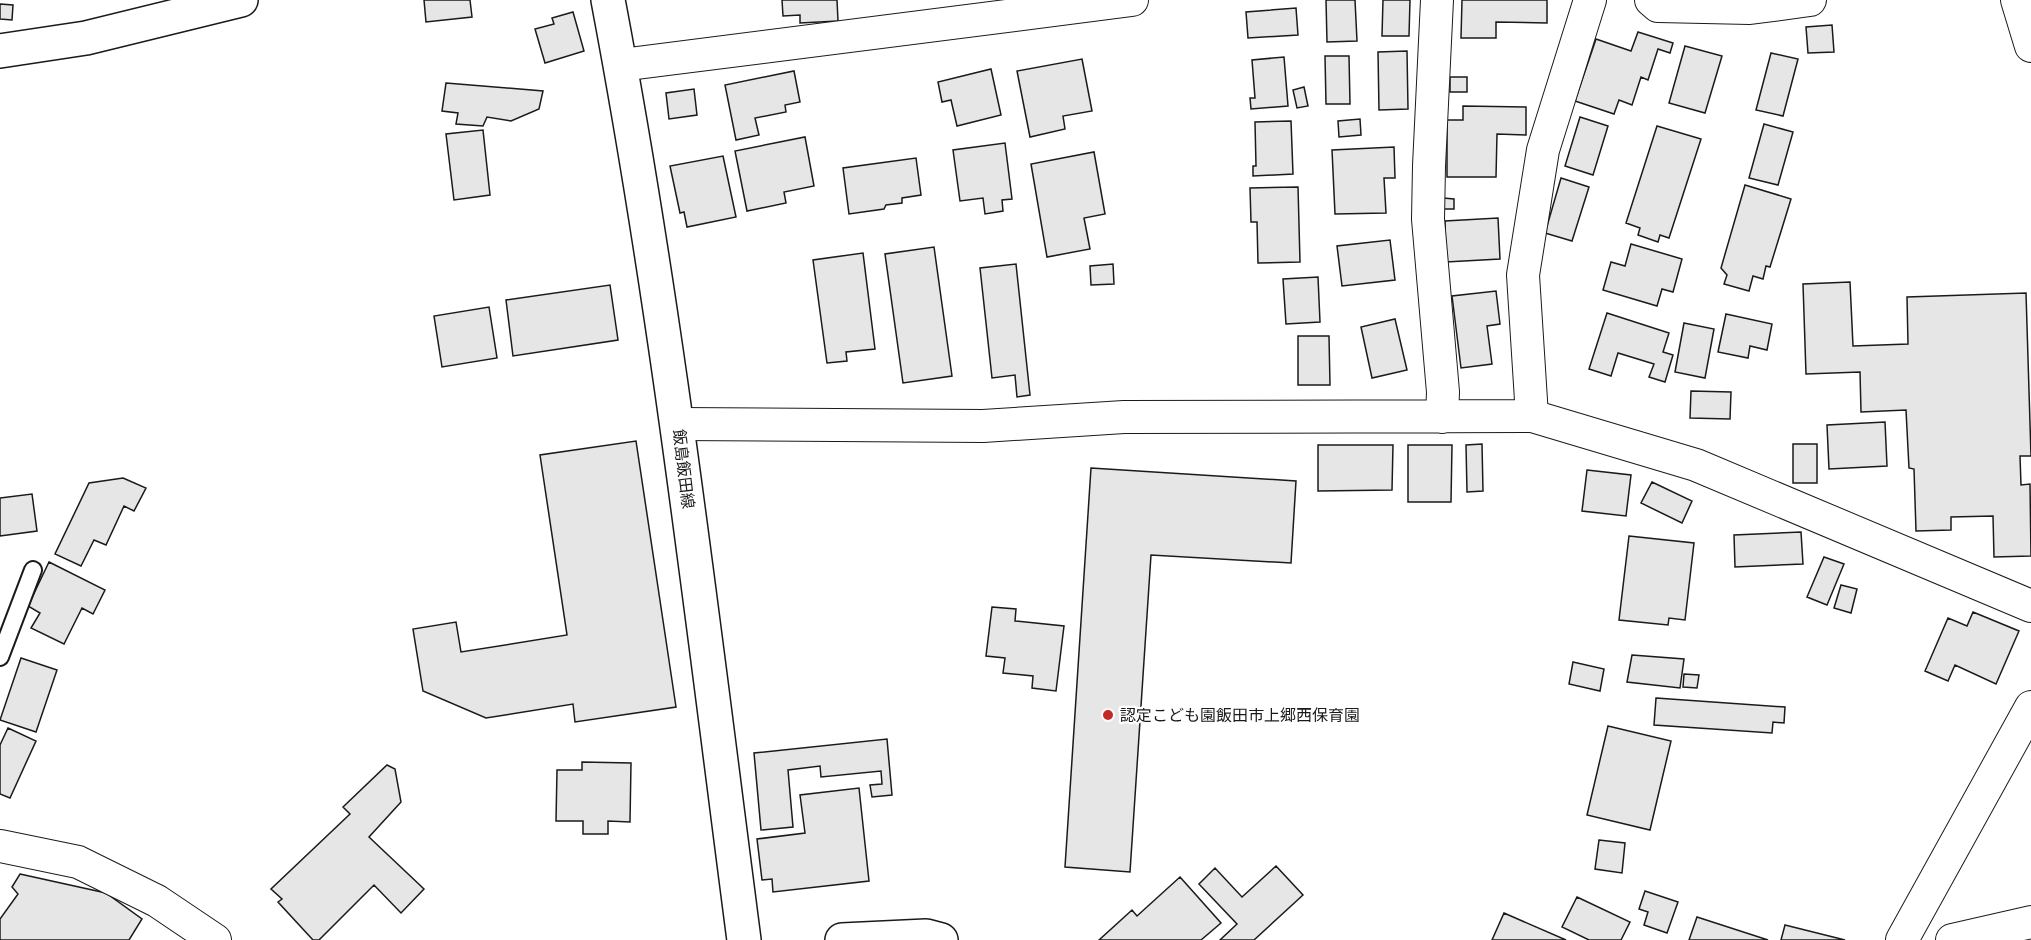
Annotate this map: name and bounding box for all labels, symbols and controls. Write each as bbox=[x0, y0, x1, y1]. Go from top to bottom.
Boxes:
street label: 飯島飯田線 bbox=[670, 428, 699, 510]
place label: 認定こども園飯田市上郷西保育園 bbox=[1120, 705, 1360, 724]
marker: 認定こども園飯田市上郷西保育園 bbox=[1101, 708, 1115, 722]

